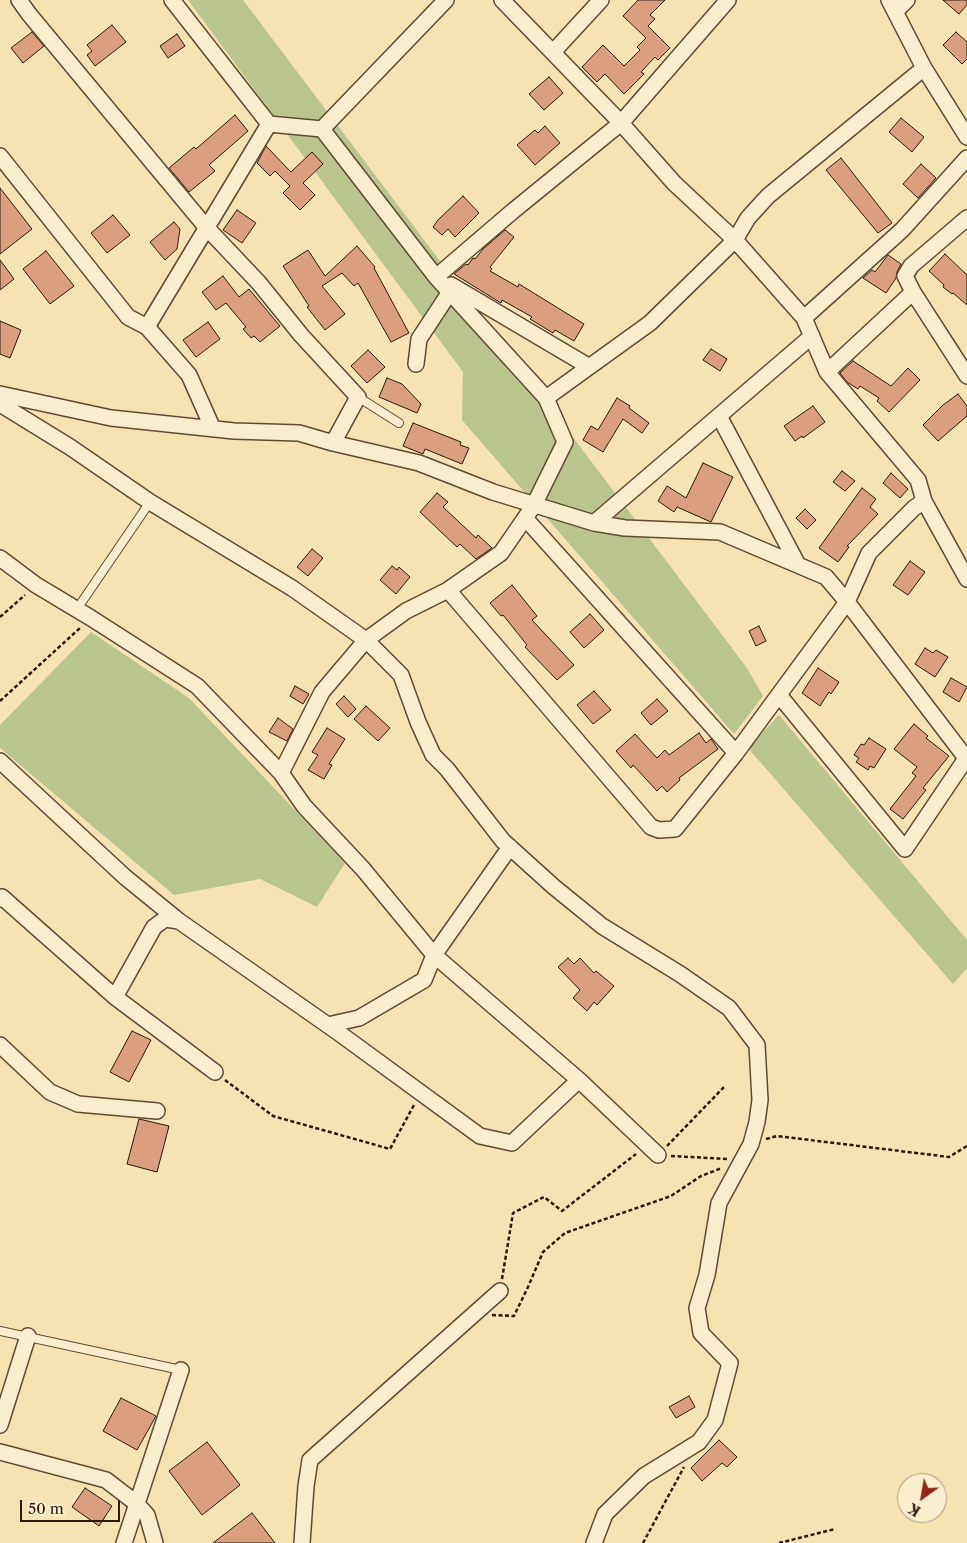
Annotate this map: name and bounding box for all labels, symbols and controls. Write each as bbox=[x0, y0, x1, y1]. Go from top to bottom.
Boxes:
north arrow bbox=[897, 1473, 947, 1523]
scale bar bbox=[22, 1490, 122, 1522]
text: 50 m bbox=[28, 1499, 64, 1518]
text: K bbox=[905, 1499, 924, 1520]

